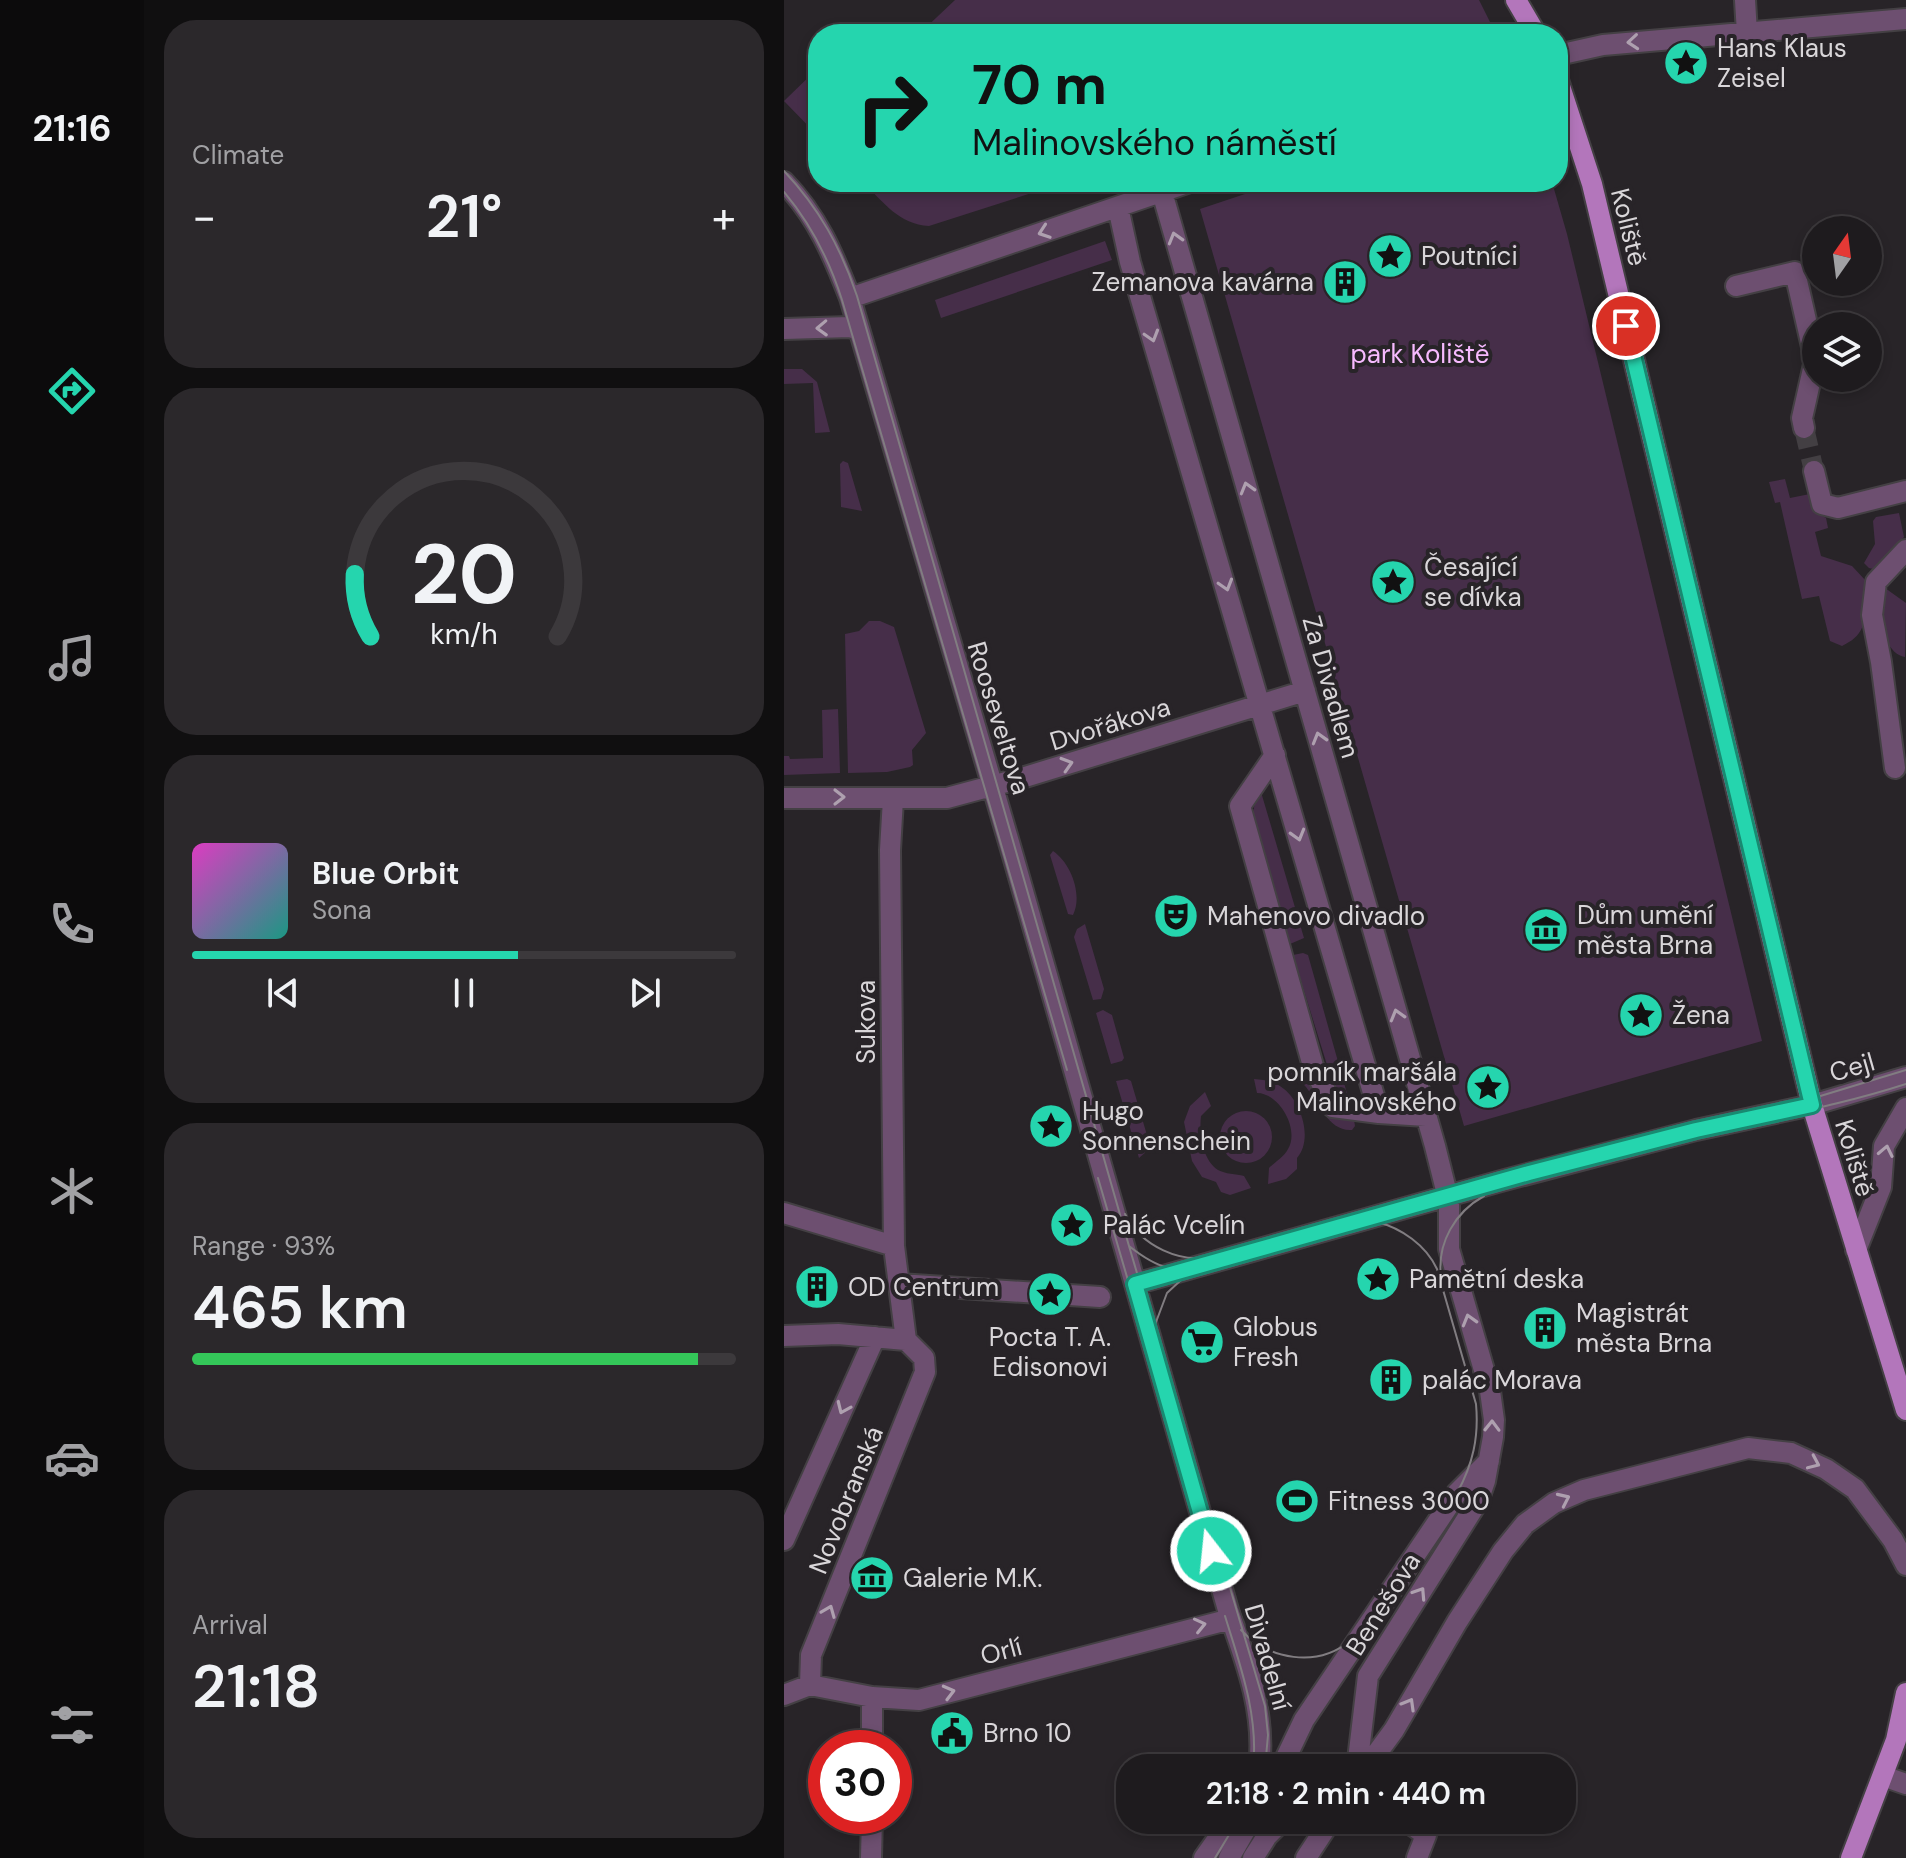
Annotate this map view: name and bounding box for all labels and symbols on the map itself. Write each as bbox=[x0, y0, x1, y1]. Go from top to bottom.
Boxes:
place label: Hans Klaus Zeisel bbox=[1717, 31, 1847, 95]
one-way arrow bbox=[1626, 34, 1639, 51]
place icon: Hans Klaus Zeisel bbox=[1662, 39, 1710, 87]
street label: Koliště bbox=[1603, 185, 1655, 269]
north arrow bbox=[1802, 216, 1882, 296]
one-way arrow bbox=[1038, 222, 1052, 238]
one-way arrow bbox=[1168, 231, 1184, 245]
place icon: Poutníci bbox=[1366, 232, 1414, 280]
place label: Poutníci bbox=[1421, 239, 1518, 273]
building icon: Zemanova kavárna bbox=[1321, 258, 1369, 306]
place label: Zemanova kavárna bbox=[1092, 265, 1314, 299]
pin bbox=[1592, 292, 1660, 360]
one-way arrow bbox=[815, 319, 828, 336]
one-way arrow bbox=[1143, 329, 1159, 343]
park label: park Koliště bbox=[1351, 337, 1489, 371]
one-way arrow bbox=[1240, 481, 1256, 495]
place label: Česající se dívka bbox=[1424, 550, 1522, 614]
place icon: Česající se dívka bbox=[1369, 558, 1417, 606]
one-way arrow bbox=[1217, 578, 1233, 592]
street label: Za Divadlem bbox=[1294, 612, 1368, 762]
street label: Rooseveltova bbox=[960, 637, 1038, 799]
street label: Dvořákova bbox=[1046, 690, 1174, 758]
one-way arrow bbox=[1312, 731, 1328, 745]
one-way arrow bbox=[1060, 757, 1074, 773]
one-way arrow bbox=[833, 788, 846, 806]
one-way arrow bbox=[1289, 828, 1305, 842]
theatre icon: Mahenovo divadlo bbox=[1152, 892, 1200, 940]
place label: Dům umění města Brna bbox=[1577, 898, 1714, 962]
place label: Mahenovo divadlo bbox=[1207, 899, 1425, 933]
museum icon: Dům umění města Brna bbox=[1522, 906, 1570, 954]
street label: Sukova bbox=[849, 980, 883, 1064]
place icon: Žena bbox=[1617, 991, 1665, 1039]
place label: Žena bbox=[1672, 998, 1730, 1032]
one-way arrow bbox=[1390, 1008, 1407, 1022]
street label: Cejl bbox=[1825, 1044, 1879, 1090]
place label: pomník maršála Malinovského bbox=[1267, 1055, 1457, 1119]
place icon: pomník maršála Malinovského bbox=[1464, 1063, 1512, 1111]
place label: Hugo Sonnenschein bbox=[1082, 1094, 1251, 1158]
place icon: Hugo Sonnenschein bbox=[1027, 1102, 1075, 1150]
street label: Koliště bbox=[1827, 1115, 1883, 1201]
one-way arrow bbox=[1877, 1145, 1894, 1159]
place icon: Palác Vcelín bbox=[1048, 1201, 1096, 1249]
place label: Palác Vcelín bbox=[1103, 1208, 1245, 1242]
place icon: Pamětní deska bbox=[1354, 1255, 1402, 1303]
place label: Pamětní deska bbox=[1409, 1262, 1584, 1296]
building icon: OD Centrum bbox=[793, 1263, 841, 1311]
place label: OD Centrum bbox=[848, 1270, 999, 1304]
place icon: Pocta T. A. Edisonovi bbox=[1026, 1270, 1074, 1318]
place label: Magistrát města Brna bbox=[1576, 1296, 1712, 1360]
building icon: Magistrát města Brna bbox=[1521, 1304, 1569, 1352]
place label: Globus Fresh bbox=[1233, 1310, 1318, 1374]
one-way arrow bbox=[1462, 1313, 1478, 1327]
supermarket icon: Globus Fresh bbox=[1178, 1318, 1226, 1366]
place label: Pocta T. A. Edisonovi bbox=[989, 1320, 1111, 1384]
building icon: palác Morava bbox=[1367, 1356, 1415, 1404]
place label: palác Morava bbox=[1422, 1363, 1582, 1397]
one-way arrow bbox=[837, 1400, 853, 1415]
one-way arrow bbox=[1484, 1419, 1501, 1432]
street label: Novobranská bbox=[801, 1421, 891, 1579]
one-way arrow bbox=[1806, 1454, 1820, 1470]
sports icon: Fitness 3000 bbox=[1273, 1477, 1321, 1525]
place label: Fitness 3000 bbox=[1328, 1484, 1490, 1518]
one-way arrow bbox=[1555, 1493, 1570, 1509]
position arrow bbox=[1169, 1509, 1253, 1593]
street label: Benešova bbox=[1338, 1546, 1428, 1662]
museum icon: Galerie M.K. bbox=[848, 1554, 896, 1602]
place label: Galerie M.K. bbox=[903, 1561, 1042, 1595]
one-way arrow bbox=[1410, 1588, 1425, 1602]
street label: Divadelní bbox=[1237, 1600, 1299, 1714]
one-way arrow bbox=[819, 1605, 836, 1619]
one-way arrow bbox=[1193, 1618, 1207, 1635]
street label: Orlí bbox=[977, 1629, 1026, 1673]
one-way arrow bbox=[942, 1685, 956, 1702]
one-way arrow bbox=[1399, 1698, 1415, 1712]
public building icon: Brno 10 bbox=[928, 1709, 976, 1757]
place label: Brno 10 bbox=[983, 1716, 1071, 1750]
speed limit sign: 30 bbox=[808, 1730, 912, 1834]

